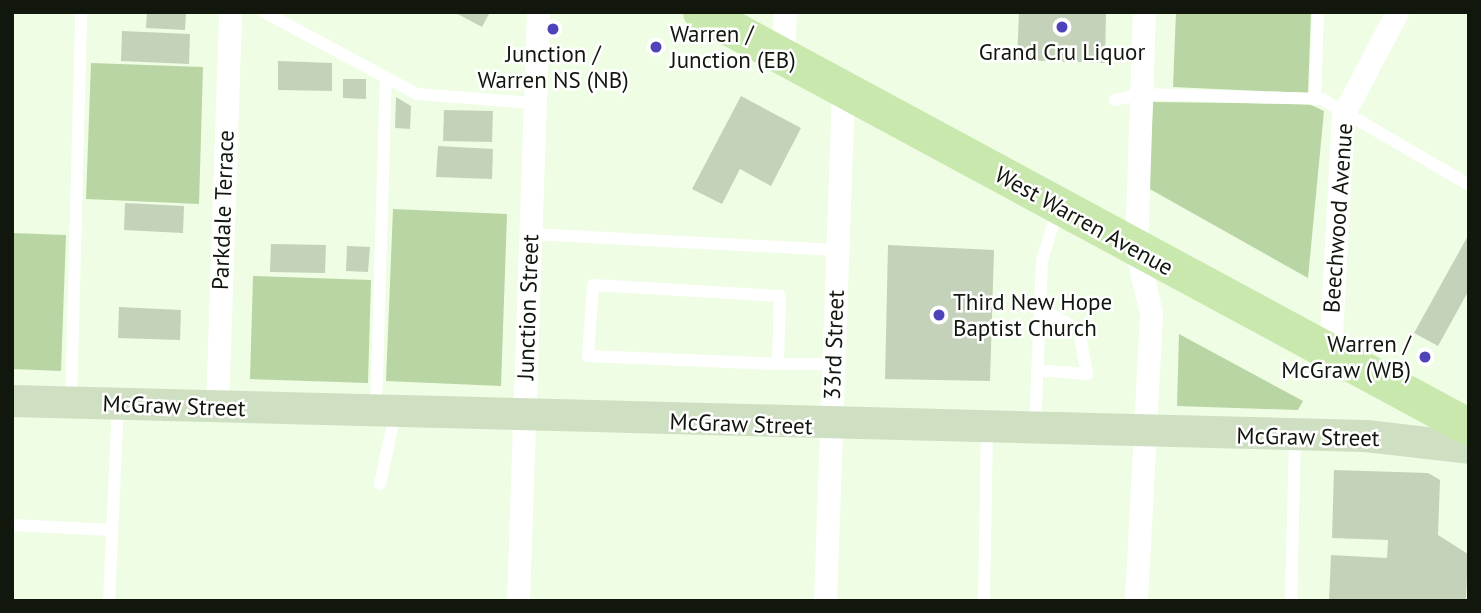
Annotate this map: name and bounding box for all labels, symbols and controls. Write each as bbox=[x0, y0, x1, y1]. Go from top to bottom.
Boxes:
marker: Grand Cru Liquor bbox=[1054, 19, 1070, 35]
place label: Warren / Junction (EB) bbox=[670, 20, 796, 74]
marker: Junction / Warren NS (NB) bbox=[545, 21, 561, 37]
place label: Grand Cru Liquor bbox=[979, 38, 1145, 66]
marker: Warren / Junction (EB) bbox=[648, 39, 664, 55]
place label: Junction / Warren NS (NB) bbox=[477, 40, 629, 94]
street label: Beechwood Avenue bbox=[1318, 122, 1358, 314]
street label: Parkdale Terrace bbox=[206, 129, 240, 291]
street label: West Warren Avenue bbox=[990, 160, 1178, 282]
street label: Junction Street bbox=[512, 234, 544, 380]
place label: Third New Hope Baptist Church bbox=[953, 288, 1113, 342]
street label: 33rd Street bbox=[818, 289, 850, 401]
marker: Third New Hope Baptist Church bbox=[931, 307, 947, 323]
place label: Warren / McGraw (WB) bbox=[1281, 330, 1411, 384]
marker: Warren / McGraw (WB) bbox=[1417, 349, 1433, 365]
street label: McGraw Street bbox=[102, 390, 246, 422]
street label: McGraw Street bbox=[669, 408, 813, 440]
street label: McGraw Street bbox=[1236, 422, 1380, 452]

